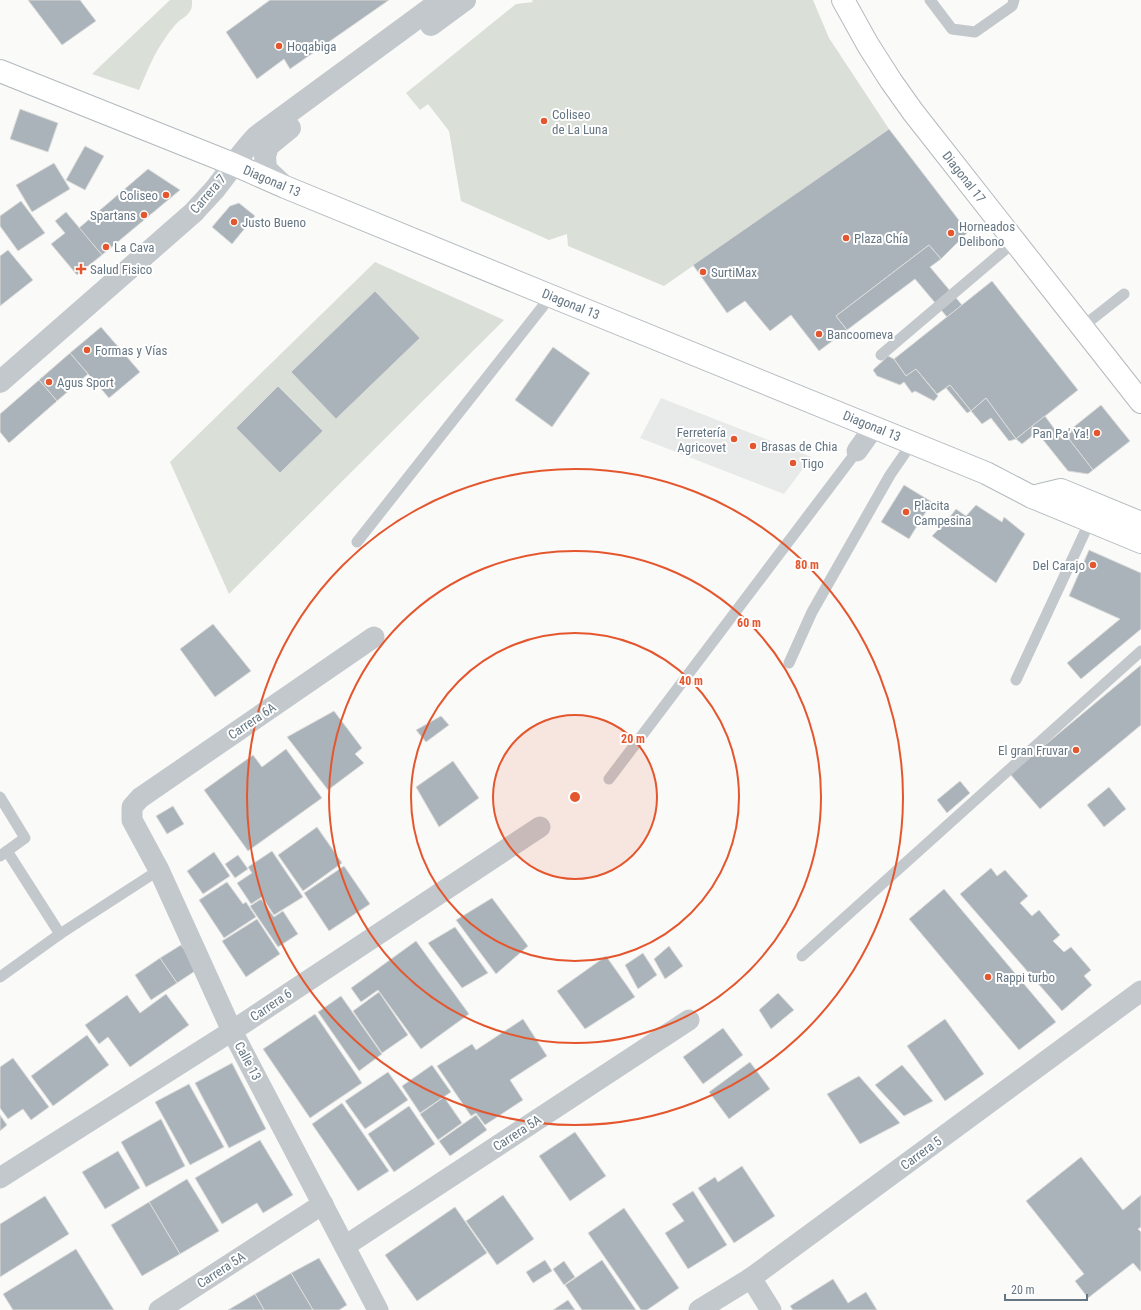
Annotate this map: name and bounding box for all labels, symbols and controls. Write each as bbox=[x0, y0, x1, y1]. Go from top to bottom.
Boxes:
place label: Hoqabiga bbox=[287, 39, 336, 54]
marker: Hoqabiga bbox=[274, 41, 284, 51]
place label: Coliseo de La Luna bbox=[552, 107, 608, 137]
marker: Coliseo de La Luna bbox=[539, 116, 549, 126]
street label: Diagonal 17 bbox=[939, 148, 989, 206]
street label: Diagonal 13 bbox=[241, 162, 303, 200]
street label: Carrera 7 bbox=[187, 171, 229, 217]
place label: Coliseo bbox=[120, 188, 158, 203]
marker: Coliseo bbox=[161, 190, 171, 200]
place label: Spartans bbox=[90, 208, 136, 223]
marker: Spartans bbox=[139, 210, 149, 220]
place label: Justo Bueno bbox=[242, 215, 306, 230]
marker: Justo Bueno bbox=[229, 217, 239, 227]
place label: Horneados Delibono bbox=[959, 219, 1015, 249]
marker: Horneados Delibono bbox=[946, 228, 956, 238]
place label: Plaza Chía bbox=[854, 231, 908, 246]
marker: Plaza Chía bbox=[841, 233, 851, 243]
place label: La Cava bbox=[114, 240, 155, 255]
marker: La Cava bbox=[101, 242, 111, 252]
place label: Salud Fisico bbox=[90, 262, 152, 277]
marker: Salud Fisico bbox=[75, 263, 87, 275]
place label: SurtiMax bbox=[711, 265, 757, 280]
marker: SurtiMax bbox=[698, 267, 708, 277]
street label: Diagonal 13 bbox=[540, 286, 602, 322]
place label: Bancoomeva bbox=[827, 327, 893, 342]
marker: Bancoomeva bbox=[814, 329, 824, 339]
place label: Formas y Vías bbox=[95, 343, 168, 358]
marker: Formas y Vías bbox=[82, 345, 92, 355]
place label: Agus Sport bbox=[57, 375, 114, 390]
marker: Agus Sport bbox=[44, 377, 54, 387]
street label: Diagonal 13 bbox=[841, 408, 903, 444]
place label: Ferretería Agricovet bbox=[677, 425, 726, 455]
place label: Pan Pa' Ya! bbox=[1032, 426, 1089, 441]
marker: Pan Pa' Ya! bbox=[1092, 428, 1102, 438]
marker: Ferretería Agricovet bbox=[729, 434, 739, 444]
place label: Brasas de Chia bbox=[761, 439, 837, 454]
marker: Brasas de Chia bbox=[748, 441, 758, 451]
place label: Tigo bbox=[801, 456, 824, 471]
marker: Tigo bbox=[788, 458, 798, 468]
place label: Placita Campesina bbox=[914, 498, 971, 528]
marker: Placita Campesina bbox=[901, 507, 911, 517]
text: 80 m bbox=[795, 558, 819, 572]
place label: Del Carajo bbox=[1033, 558, 1085, 573]
marker: Del Carajo bbox=[1088, 560, 1098, 570]
text: 60 m bbox=[737, 616, 761, 630]
text: 40 m bbox=[679, 674, 703, 688]
street label: Carrera 6A bbox=[225, 699, 279, 742]
text: 20 m bbox=[621, 732, 645, 746]
place label: El gran Fruvar bbox=[998, 743, 1068, 758]
marker: El gran Fruvar bbox=[1071, 745, 1081, 755]
centre of rings bbox=[568, 790, 582, 804]
place label: Rappi turbo bbox=[996, 970, 1055, 985]
marker: Rappi turbo bbox=[983, 972, 993, 982]
street label: Carrera 6 bbox=[247, 986, 295, 1024]
street label: Calle 13 bbox=[232, 1039, 264, 1083]
street label: Carrera 5A bbox=[490, 1112, 544, 1154]
street label: Carrera 5 bbox=[898, 1133, 944, 1173]
street label: Carrera 5A bbox=[194, 1249, 248, 1291]
scale bar bbox=[1005, 1276, 1087, 1302]
text: 20 m bbox=[1011, 1283, 1035, 1297]

